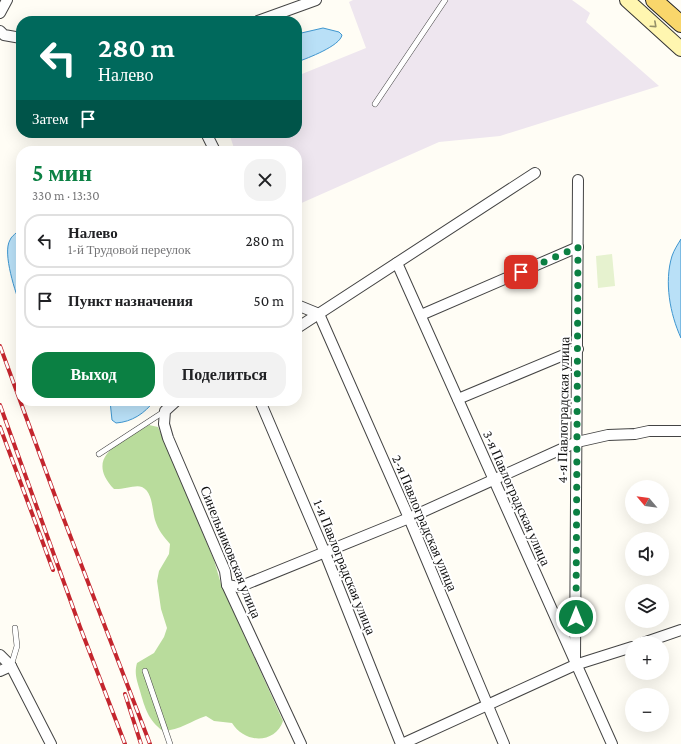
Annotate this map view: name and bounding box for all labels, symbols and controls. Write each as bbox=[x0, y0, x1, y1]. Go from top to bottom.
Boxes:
one-way arrow bbox=[650, 20, 657, 27]
icon: left bbox=[32, 32, 84, 84]
text: 280 m bbox=[98, 32, 175, 63]
text: Налево bbox=[98, 65, 154, 85]
icon: arrive bbox=[77, 108, 99, 130]
text: Затем bbox=[32, 111, 69, 127]
text: 5 мин bbox=[32, 159, 92, 186]
button: close bbox=[244, 159, 286, 201]
text: 330 m · 13:30 bbox=[32, 188, 100, 203]
text: Налево bbox=[68, 225, 118, 241]
icon: left bbox=[34, 230, 56, 252]
text: 280 m bbox=[245, 233, 284, 249]
text: 1-й Трудовой переулок bbox=[68, 242, 191, 257]
pin bbox=[504, 255, 538, 289]
icon: arrive bbox=[510, 261, 532, 283]
icon: arrive bbox=[34, 290, 56, 312]
text: Пункт назначения bbox=[68, 293, 193, 309]
text: 50 m bbox=[254, 293, 284, 309]
street label: 4-я Павлоградская улица bbox=[554, 336, 572, 484]
button: Выход bbox=[32, 352, 155, 398]
button: Поделиться bbox=[163, 352, 286, 398]
street label: 3-я Павлоградская улица bbox=[480, 428, 554, 569]
street label: 2-я Павлоградская улица bbox=[389, 453, 461, 594]
north arrow bbox=[625, 480, 669, 524]
map controls bbox=[625, 480, 669, 732]
street label: Синельниковская улица bbox=[197, 484, 265, 621]
street label: 1-я Павлоградская улица bbox=[311, 497, 380, 638]
button: sound bbox=[625, 532, 669, 576]
button: layers bbox=[625, 584, 669, 628]
position arrow bbox=[555, 596, 597, 638]
button: + bbox=[625, 636, 669, 680]
button: − bbox=[625, 688, 669, 732]

